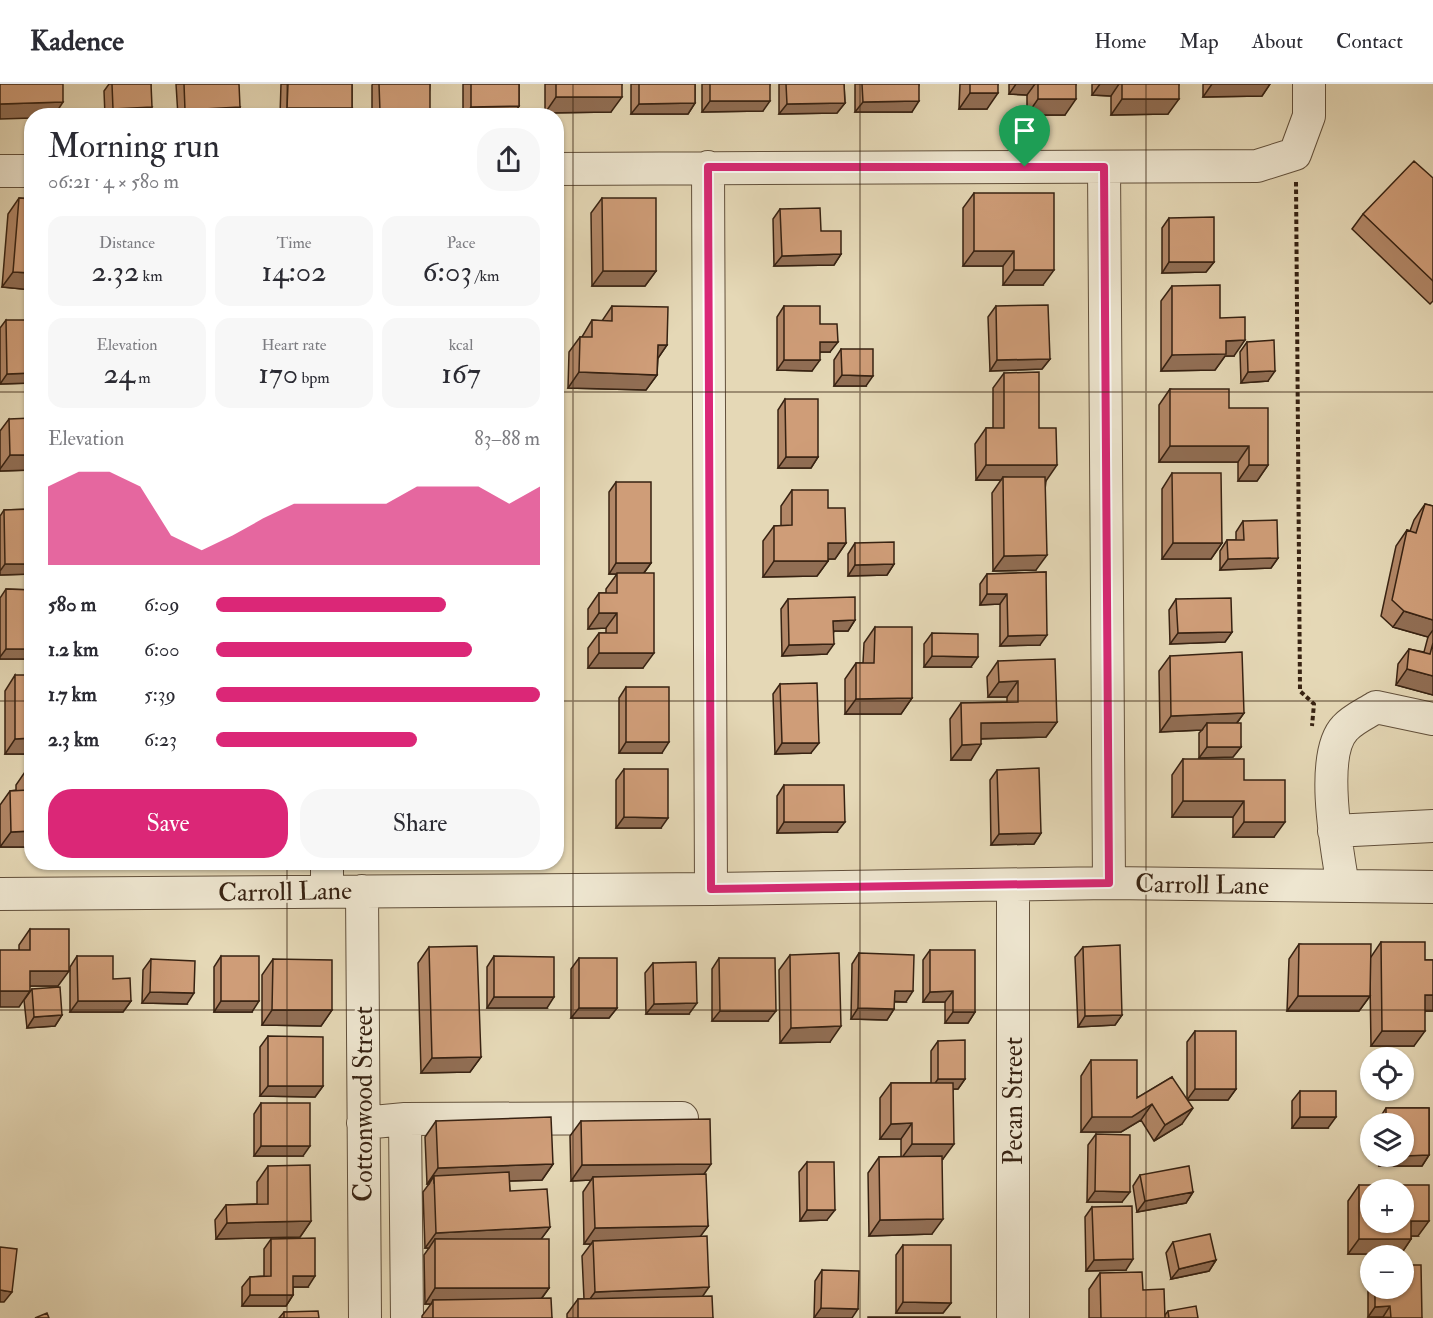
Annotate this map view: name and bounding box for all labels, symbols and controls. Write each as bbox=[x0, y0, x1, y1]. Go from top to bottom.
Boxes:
text: Kadence bbox=[30, 24, 124, 59]
text: Home bbox=[1094, 28, 1146, 55]
text: Map bbox=[1179, 28, 1219, 55]
text: About bbox=[1252, 28, 1303, 55]
text: Contact bbox=[1336, 28, 1403, 55]
pin bbox=[999, 105, 1050, 167]
icon: arrive bbox=[1008, 114, 1041, 147]
text: Morning run bbox=[48, 126, 220, 167]
button: share bbox=[477, 128, 540, 191]
text: 06:21 · 4 × 580 m bbox=[48, 169, 179, 194]
text: Distance bbox=[99, 233, 155, 253]
text: Time bbox=[277, 233, 311, 253]
text: Pace bbox=[447, 233, 475, 253]
text: 2.32 bbox=[91, 253, 139, 290]
text: 14:02 bbox=[262, 253, 326, 290]
text: 6:03 bbox=[423, 253, 472, 290]
text: km bbox=[139, 266, 163, 286]
text: /km bbox=[472, 266, 500, 286]
text: Elevation bbox=[97, 335, 157, 355]
text: Heart rate bbox=[261, 335, 327, 355]
text: kcal bbox=[449, 335, 473, 355]
text: 24 bbox=[103, 355, 135, 392]
text: 170 bbox=[258, 355, 298, 392]
text: 167 bbox=[441, 355, 481, 392]
text: m bbox=[135, 368, 151, 388]
text: bpm bbox=[298, 368, 330, 388]
text: Elevation bbox=[48, 426, 124, 451]
text: 83–88 m bbox=[474, 426, 540, 451]
text: 580 m bbox=[48, 592, 96, 617]
text: 6:09 bbox=[144, 592, 180, 617]
text: 1.2 km bbox=[48, 637, 98, 662]
text: 6:00 bbox=[144, 637, 180, 662]
text: 1.7 km bbox=[48, 682, 97, 707]
text: 5:39 bbox=[144, 682, 176, 707]
text: 2.3 km bbox=[48, 727, 99, 752]
text: 6:23 bbox=[144, 727, 177, 752]
button: Save bbox=[48, 789, 288, 858]
button: Share bbox=[300, 789, 540, 858]
street label: Carroll Lane bbox=[1135, 868, 1269, 902]
street label: Carroll Lane bbox=[218, 875, 352, 909]
street label: Cottonwood Street bbox=[348, 1006, 380, 1202]
street label: Pecan Street bbox=[998, 1037, 1030, 1165]
map controls bbox=[1360, 1047, 1414, 1299]
button: locate bbox=[1360, 1047, 1414, 1101]
button: layers bbox=[1360, 1113, 1414, 1167]
button: + bbox=[1360, 1179, 1414, 1233]
button: − bbox=[1360, 1245, 1414, 1299]

